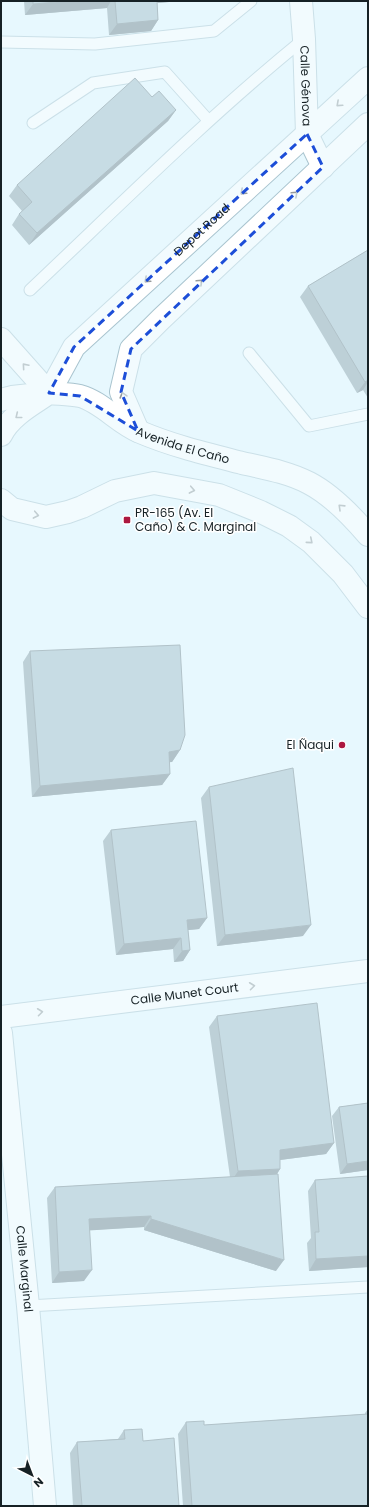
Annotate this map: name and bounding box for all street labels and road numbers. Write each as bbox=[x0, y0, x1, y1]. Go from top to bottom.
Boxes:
street label: Calle Génova bbox=[296, 45, 316, 127]
street label: Depot Road bbox=[170, 199, 233, 260]
street label: Avenida El Caño bbox=[133, 422, 232, 468]
street label: Calle Munet Court bbox=[130, 978, 239, 1009]
street label: Calle Marginal bbox=[12, 1225, 37, 1313]

